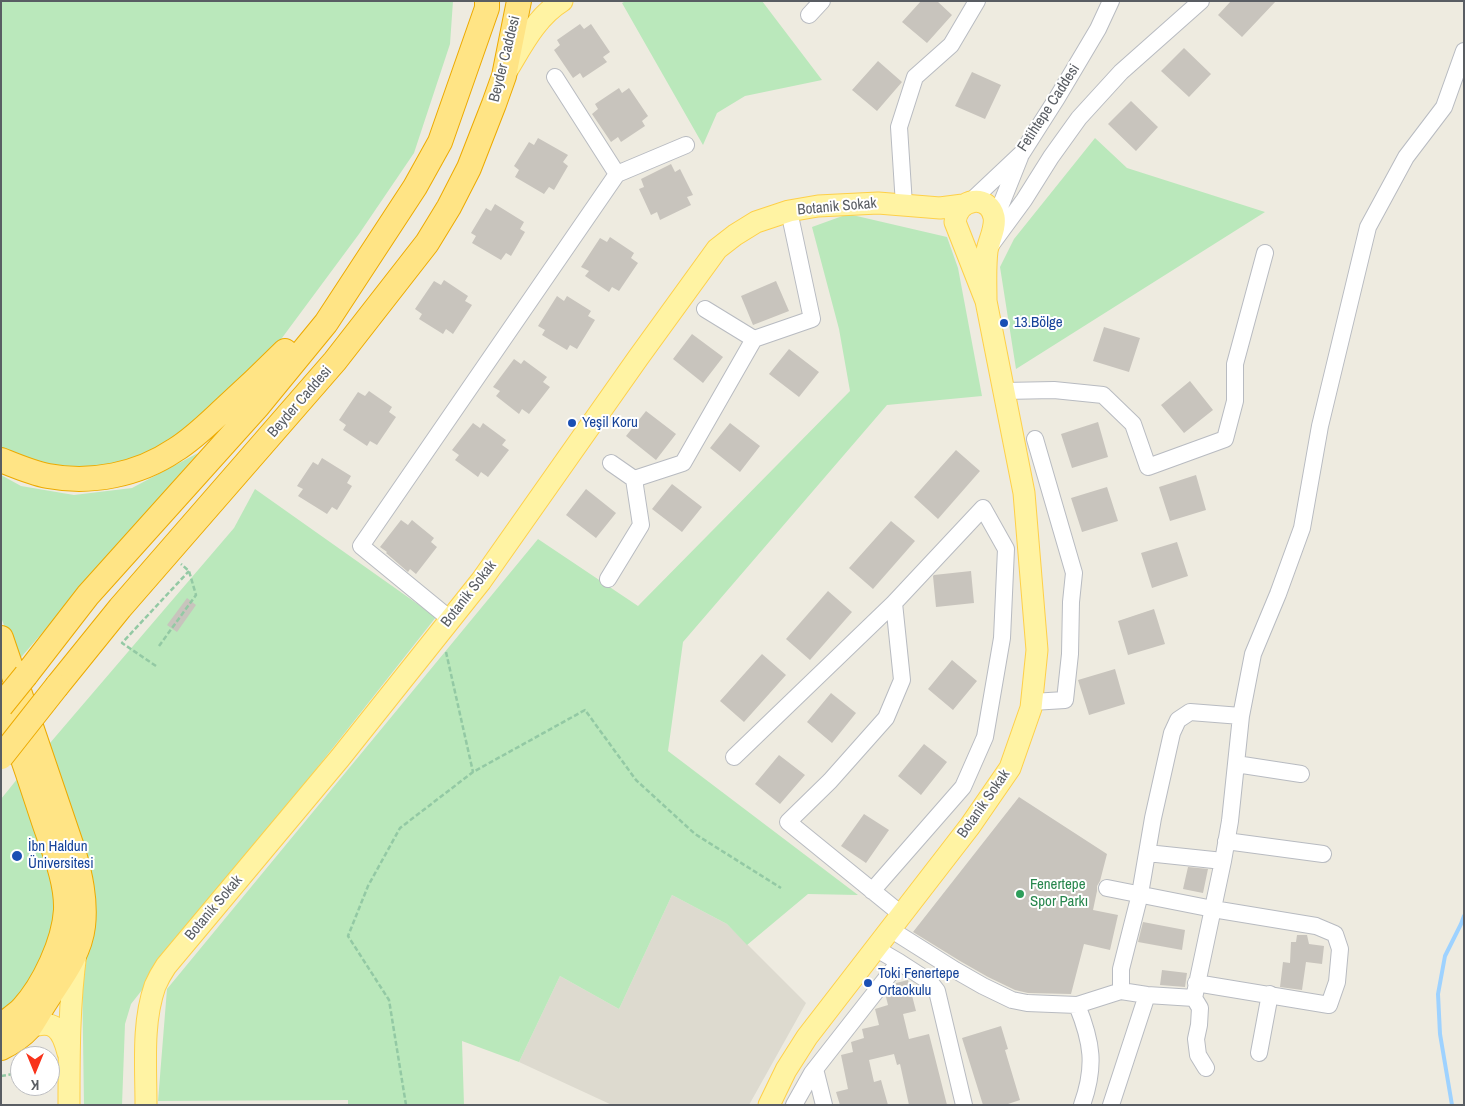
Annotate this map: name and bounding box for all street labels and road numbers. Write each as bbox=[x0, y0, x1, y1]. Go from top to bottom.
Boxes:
street label: Beyder Caddesi bbox=[486, 14, 524, 104]
street label: Fetihtepe Caddesi bbox=[1014, 61, 1084, 155]
street label: Botanik Sokak bbox=[797, 195, 877, 219]
street label: Beyder Caddesi bbox=[264, 363, 336, 441]
street label: Botanik Sokak bbox=[437, 557, 501, 631]
street label: Botanik Sokak bbox=[954, 766, 1014, 842]
street label: Botanik Sokak bbox=[182, 872, 246, 944]

